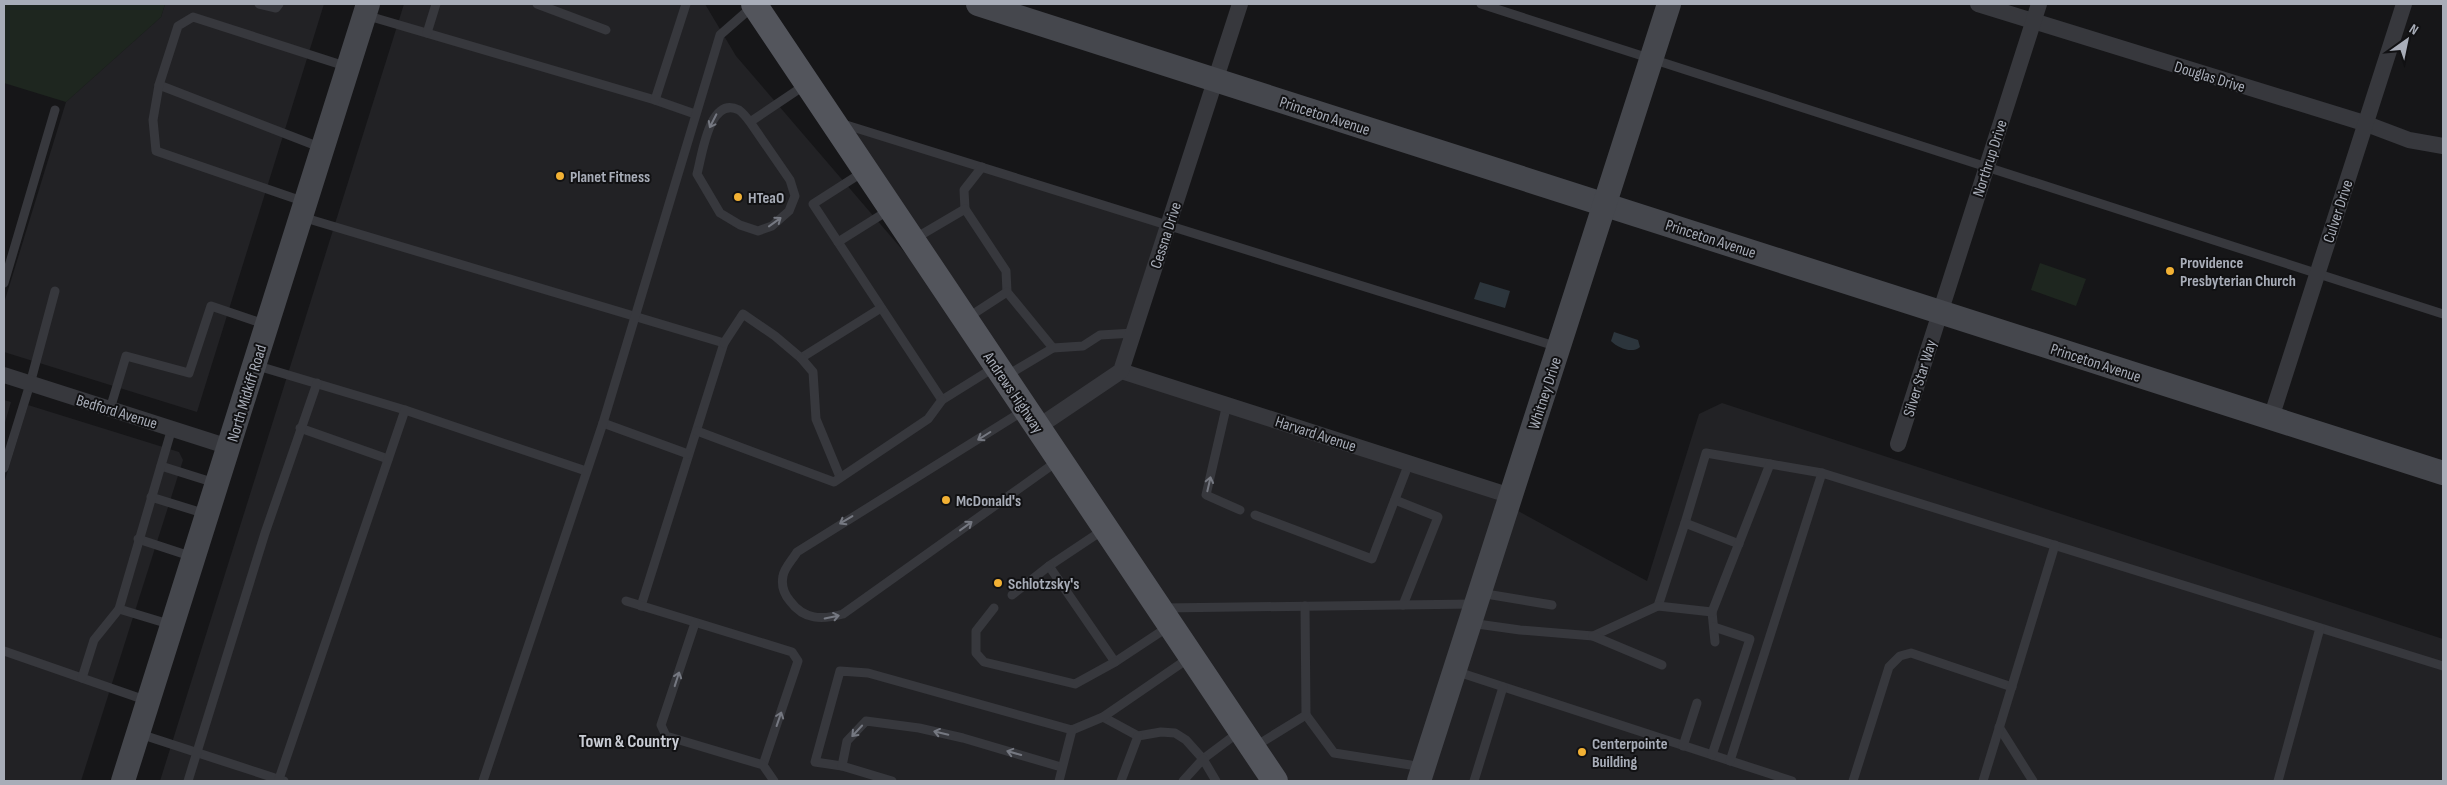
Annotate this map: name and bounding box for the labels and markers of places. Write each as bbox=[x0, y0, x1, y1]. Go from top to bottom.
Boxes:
place label: Planet Fitness bbox=[570, 168, 650, 187]
marker: Planet Fitness bbox=[554, 170, 566, 182]
place label: HTeaO bbox=[748, 189, 784, 208]
marker: HTeaO bbox=[732, 191, 744, 203]
place label: Providence Presbyterian Church bbox=[2180, 254, 2296, 291]
marker: Providence Presbyterian Church bbox=[2164, 265, 2176, 277]
place label: McDonald's bbox=[956, 492, 1021, 511]
marker: McDonald's bbox=[940, 494, 952, 506]
place label: Schlotzsky's bbox=[1008, 575, 1079, 594]
marker: Schlotzsky's bbox=[992, 577, 1004, 589]
place label: Centerpointe Building bbox=[1592, 735, 1668, 772]
marker: Centerpointe Building bbox=[1576, 746, 1588, 758]

